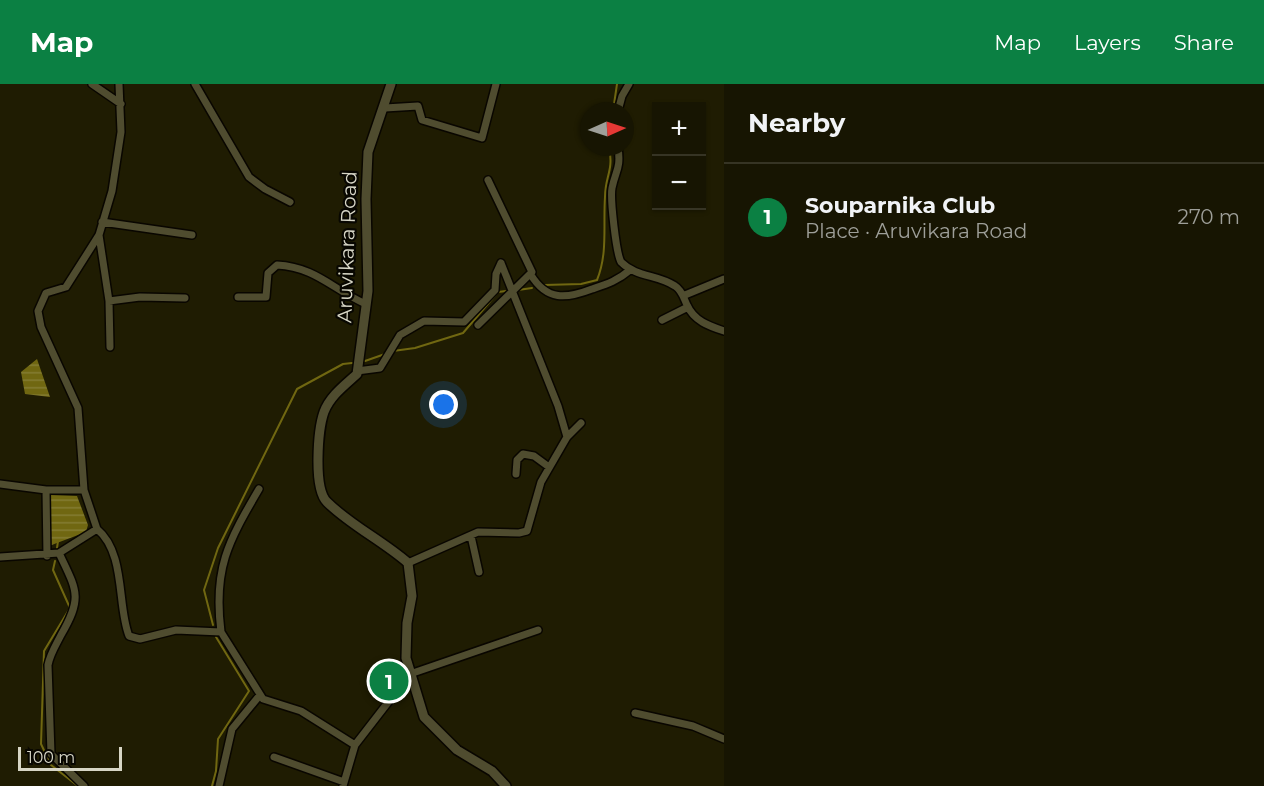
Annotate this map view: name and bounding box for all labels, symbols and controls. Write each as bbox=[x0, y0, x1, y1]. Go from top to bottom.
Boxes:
text: Map bbox=[30, 25, 93, 59]
text: Map bbox=[994, 30, 1041, 55]
text: Layers bbox=[1074, 30, 1141, 55]
text: Share bbox=[1174, 30, 1234, 55]
north arrow bbox=[580, 102, 634, 156]
map controls bbox=[652, 102, 706, 210]
button: + bbox=[652, 102, 706, 156]
text: Nearby bbox=[748, 107, 845, 139]
button: − bbox=[652, 156, 706, 210]
street label: Aruvikara Road bbox=[332, 171, 362, 323]
text: Souparnika Club bbox=[805, 192, 995, 219]
text: 1 bbox=[764, 205, 771, 229]
text: 270 m bbox=[1178, 205, 1240, 229]
text: Place · Aruvikara Road bbox=[805, 219, 1027, 243]
your location bbox=[429, 390, 458, 419]
pin: 1 bbox=[370, 658, 408, 704]
scale bar bbox=[18, 744, 122, 772]
text: 100 m bbox=[27, 748, 75, 767]

